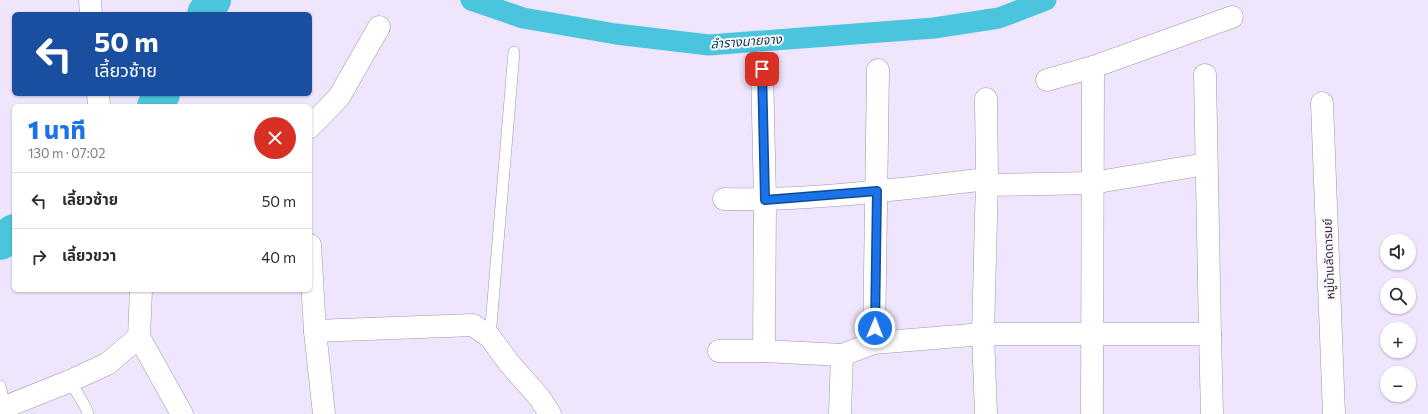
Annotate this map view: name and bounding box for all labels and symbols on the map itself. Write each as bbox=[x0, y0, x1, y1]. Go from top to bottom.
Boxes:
water label: ลำรางนายจาง bbox=[710, 30, 783, 51]
pin bbox=[745, 52, 779, 86]
street label: หมู่บ้านลัดดารมย์ bbox=[1320, 218, 1337, 300]
position arrow bbox=[854, 307, 896, 349]

